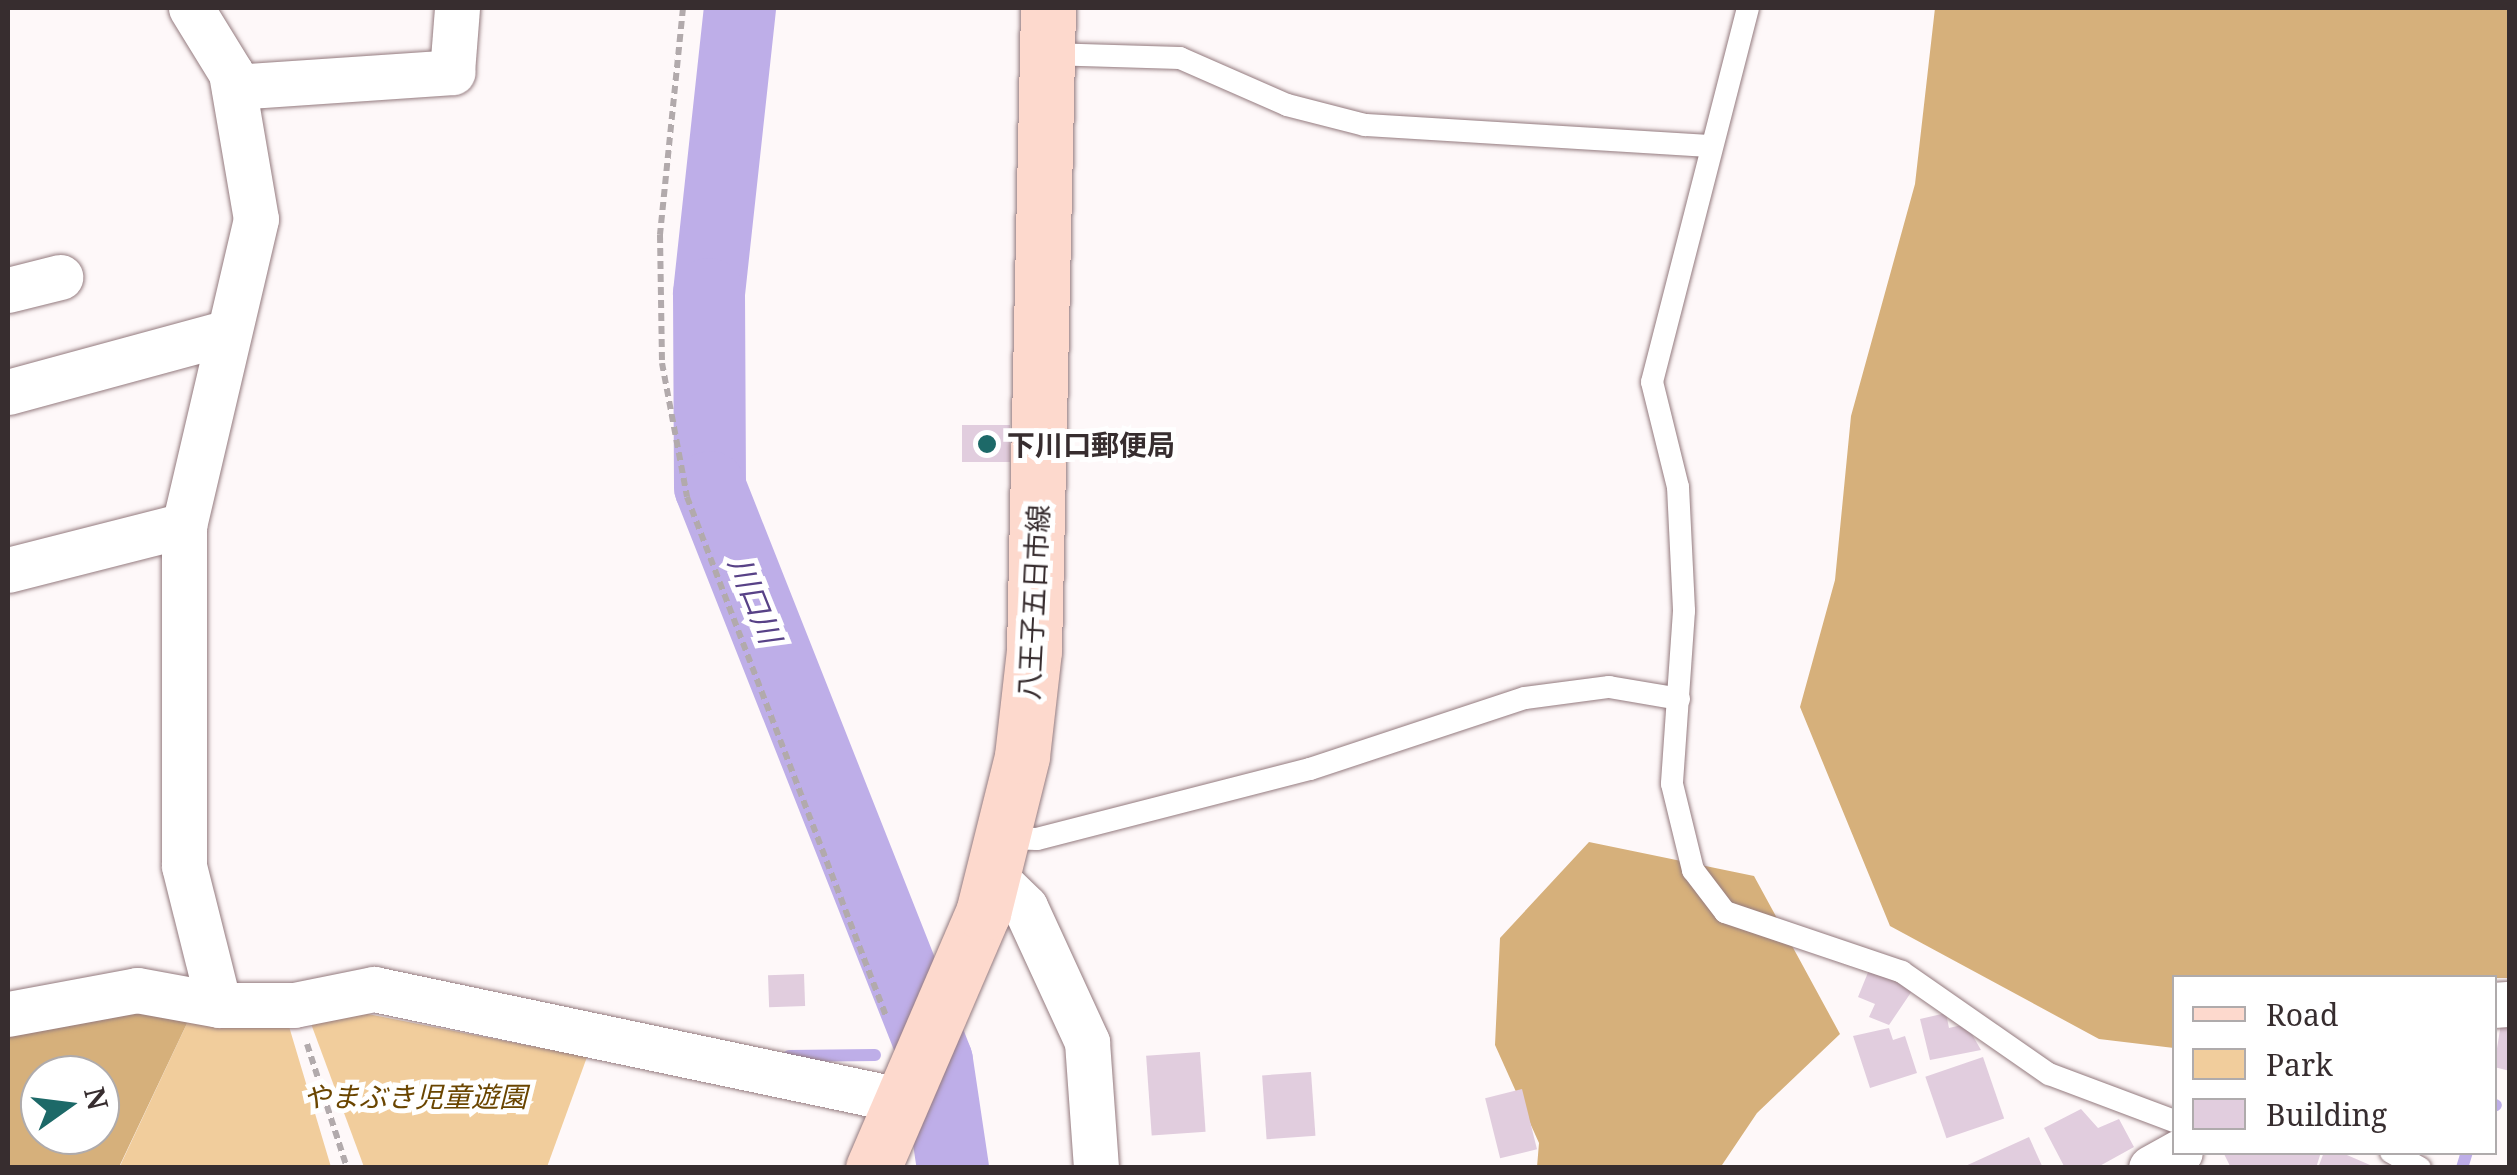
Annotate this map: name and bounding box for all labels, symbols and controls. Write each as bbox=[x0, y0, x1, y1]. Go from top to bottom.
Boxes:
place label: 下川口郵便局 bbox=[1007, 427, 1175, 461]
marker: 下川口郵便局 bbox=[976, 433, 998, 455]
street label: 八王子五日市線 bbox=[1011, 503, 1055, 701]
water label: 川口川 bbox=[721, 552, 789, 648]
legend bbox=[2172, 975, 2497, 1155]
text: Road bbox=[2266, 994, 2338, 1035]
text: Park bbox=[2266, 1044, 2333, 1085]
north arrow bbox=[20, 1055, 120, 1155]
park label: やまぶき児童遊園 bbox=[303, 1079, 527, 1113]
text: N bbox=[76, 1083, 118, 1114]
text: Building bbox=[2266, 1094, 2387, 1135]

